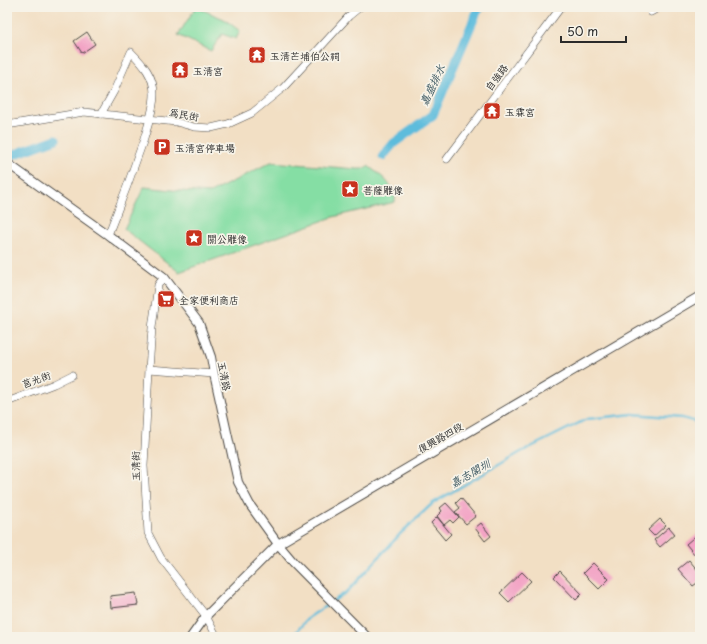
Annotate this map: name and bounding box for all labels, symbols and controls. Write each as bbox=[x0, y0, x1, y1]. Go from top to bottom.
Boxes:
scale bar bbox=[561, 18, 626, 44]
text: 50 m bbox=[567, 22, 598, 40]
temple icon: 玉清芒埔伯公祠 bbox=[247, 45, 267, 65]
place label: 玉清芒埔伯公祠 bbox=[270, 48, 340, 63]
temple icon: 玉清宮 bbox=[170, 60, 190, 80]
water label: 嘉盛排水 bbox=[415, 61, 449, 109]
street label: 自強路 bbox=[481, 61, 511, 93]
place label: 玉清宮 bbox=[193, 63, 223, 78]
temple icon: 玉霖宮 bbox=[482, 101, 502, 121]
street label: 為民街 bbox=[168, 104, 200, 124]
place label: 玉霖宮 bbox=[505, 104, 535, 119]
parking icon: 玉清宮停車場 bbox=[152, 137, 172, 157]
place label: 玉清宮停車場 bbox=[175, 140, 235, 155]
place icon: 菩薩雕像 bbox=[340, 179, 360, 199]
place label: 菩薩雕像 bbox=[363, 182, 403, 197]
place icon: 關公雕像 bbox=[184, 228, 204, 248]
place label: 關公雕像 bbox=[207, 231, 247, 246]
supermarket icon: 全家便利商店 bbox=[156, 289, 176, 309]
place label: 全家便利商店 bbox=[179, 292, 239, 307]
street label: 玉清路 bbox=[215, 360, 235, 392]
street label: 莒光街 bbox=[19, 367, 53, 391]
street label: 復興路四段 bbox=[415, 418, 465, 456]
street label: 玉清街 bbox=[127, 451, 143, 481]
water label: 嘉志閣圳 bbox=[447, 454, 494, 491]

